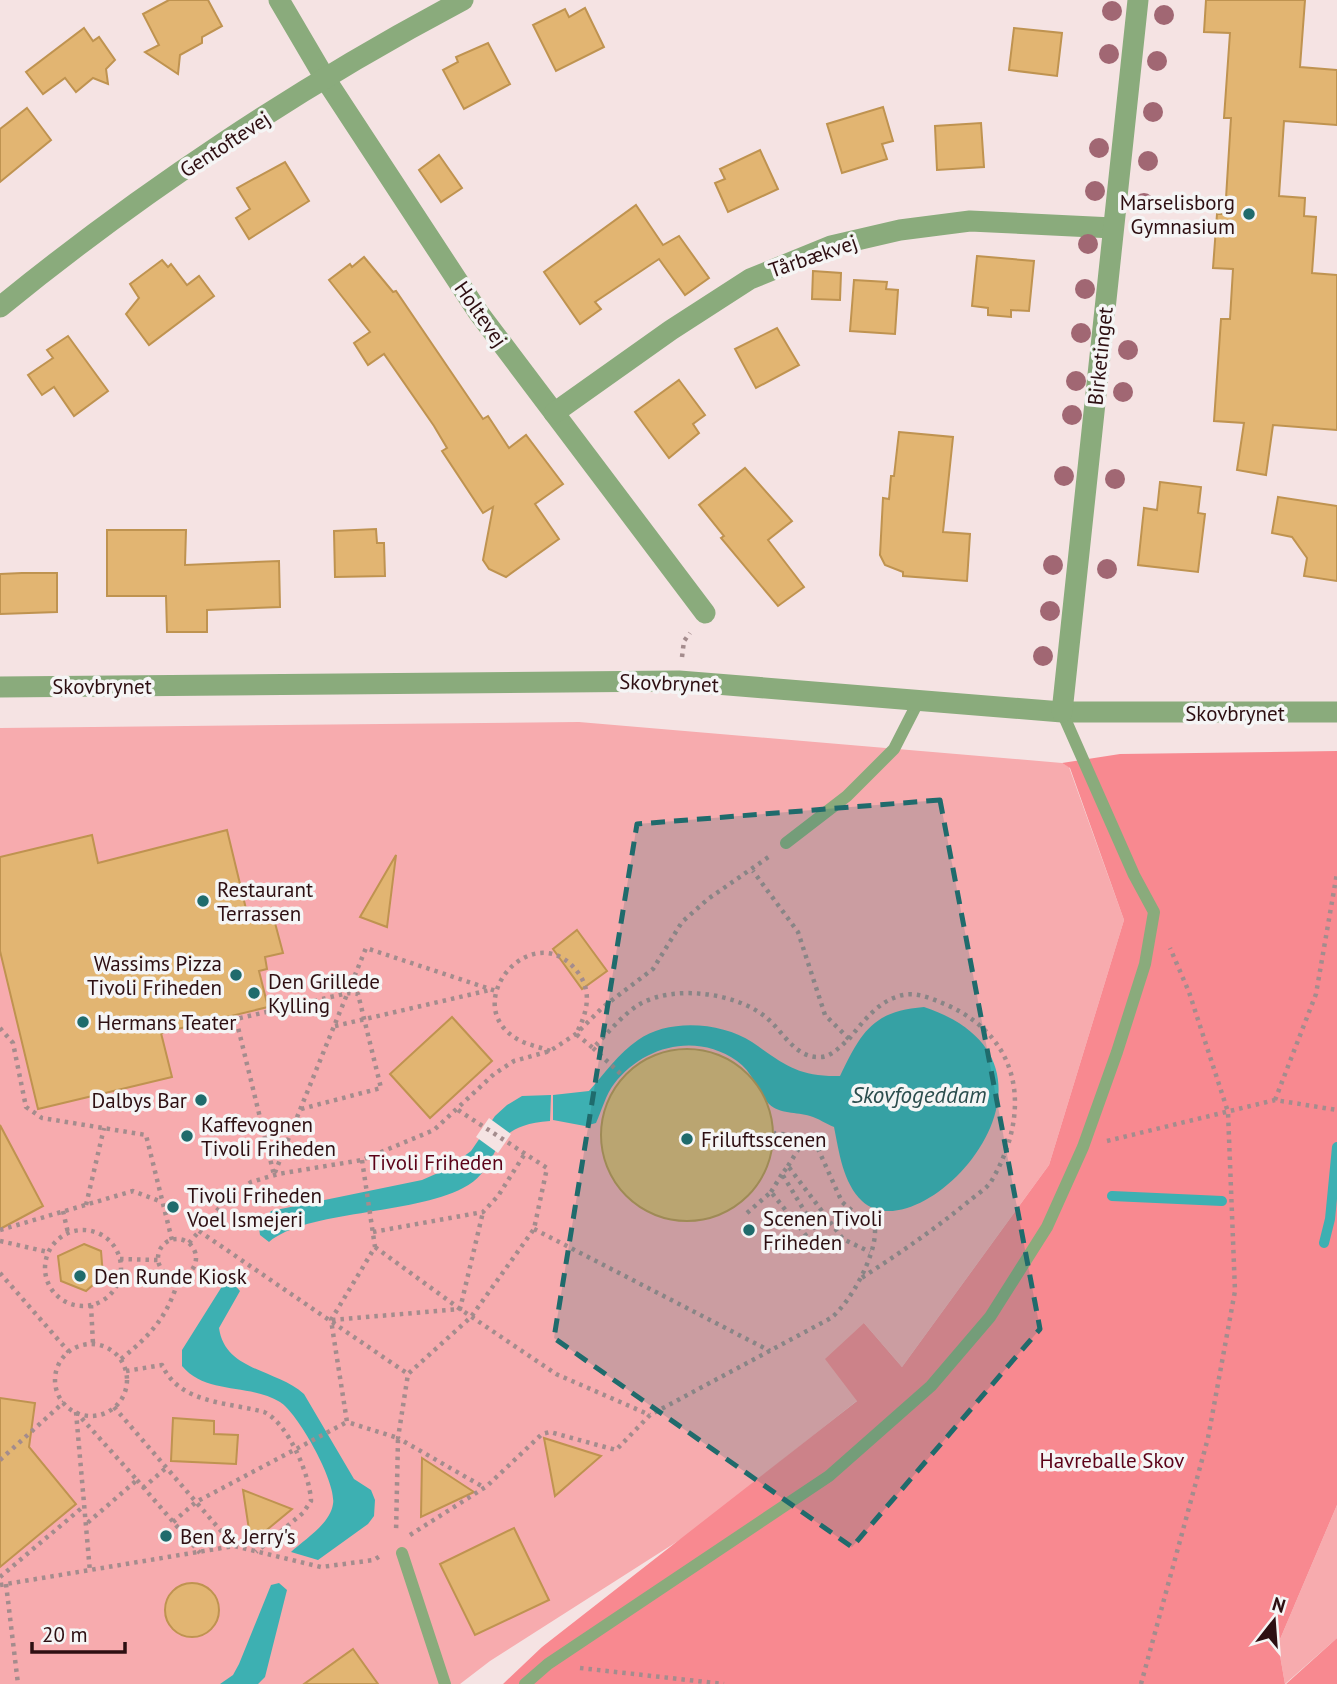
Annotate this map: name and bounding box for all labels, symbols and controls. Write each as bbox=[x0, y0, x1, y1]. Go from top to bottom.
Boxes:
street label: Gentoftevej bbox=[175, 105, 275, 183]
place label: Marselisborg Gymnasium bbox=[1120, 189, 1235, 240]
marker: Marselisborg Gymnasium bbox=[1241, 206, 1257, 222]
street label: Tårbækvej bbox=[765, 228, 861, 284]
street label: Holtevej bbox=[448, 276, 514, 352]
street label: Birketinget bbox=[1081, 305, 1119, 407]
street label: Skovbrynet bbox=[619, 668, 719, 698]
street label: Skovbrynet bbox=[52, 673, 152, 700]
street label: Skovbrynet bbox=[1185, 700, 1285, 727]
place label: Restaurant Terrassen bbox=[217, 876, 313, 927]
marker: Restaurant Terrassen bbox=[195, 893, 211, 909]
place label: Wassims Pizza Tivoli Friheden bbox=[87, 950, 222, 1001]
marker: Wassims Pizza Tivoli Friheden bbox=[228, 967, 244, 983]
place label: Den Grillede Kylling bbox=[268, 968, 380, 1019]
marker: Den Grillede Kylling bbox=[246, 985, 262, 1001]
place label: Hermans Teater bbox=[97, 1009, 236, 1036]
marker: Hermans Teater bbox=[75, 1014, 91, 1030]
water label: Skovfogeddam bbox=[851, 1080, 987, 1109]
place label: Dalbys Bar bbox=[92, 1087, 187, 1114]
marker: Dalbys Bar bbox=[193, 1092, 209, 1108]
place label: Kaffevognen Tivoli Friheden bbox=[201, 1111, 336, 1162]
place label: Friluftsscenen bbox=[701, 1126, 827, 1153]
marker: Kaffevognen Tivoli Friheden bbox=[179, 1128, 195, 1144]
marker: Friluftsscenen bbox=[679, 1131, 695, 1147]
park label: Tivoli Friheden bbox=[368, 1149, 504, 1176]
place label: Tivoli Friheden Voel Ismejeri bbox=[186, 1182, 322, 1233]
marker: Tivoli Friheden Voel Ismejeri bbox=[165, 1199, 181, 1215]
place label: Scenen Tivoli Friheden bbox=[763, 1205, 883, 1256]
marker: Scenen Tivoli Friheden bbox=[741, 1222, 757, 1238]
place label: Den Runde Kiosk bbox=[94, 1263, 247, 1290]
marker: Den Runde Kiosk bbox=[72, 1268, 88, 1284]
park label: Havreballe Skov bbox=[1040, 1447, 1184, 1474]
place label: Ben & Jerry's bbox=[180, 1523, 296, 1550]
marker: Ben & Jerry's bbox=[158, 1528, 174, 1544]
north arrow bbox=[1239, 1586, 1309, 1656]
text: N bbox=[1269, 1591, 1288, 1618]
scale bar bbox=[32, 1610, 124, 1654]
text: 20 m bbox=[42, 1621, 88, 1648]

